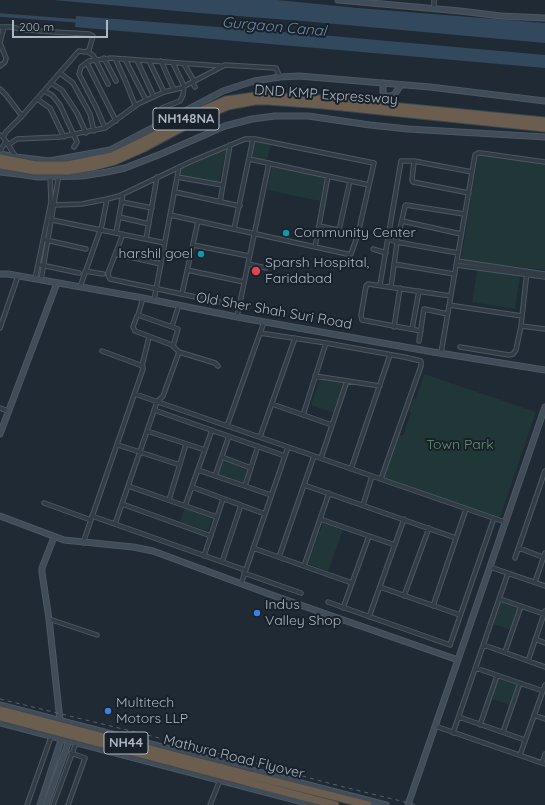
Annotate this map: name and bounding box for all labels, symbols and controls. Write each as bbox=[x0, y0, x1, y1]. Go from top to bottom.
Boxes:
scale bar bbox=[14, 12, 110, 38]
water label: Gurgaon Canal bbox=[221, 13, 327, 41]
text: 200 m bbox=[19, 19, 54, 34]
street label: DND KMP Expressway bbox=[254, 82, 398, 108]
road number: NH148NA bbox=[153, 108, 219, 130]
place label: Community Center bbox=[294, 225, 416, 241]
marker: Community Center bbox=[281, 228, 291, 238]
place label: harshil goel bbox=[119, 246, 193, 262]
marker: harshil goel bbox=[196, 249, 206, 259]
place label: Sparsh Hospital, Faridabad bbox=[265, 255, 369, 288]
marker: Sparsh Hospital, Faridabad bbox=[250, 265, 262, 277]
street label: Old Sher Shah Suri Road bbox=[195, 289, 353, 333]
park label: Town Park bbox=[426, 437, 494, 453]
place label: Indus Valley Shop bbox=[265, 597, 341, 630]
marker: Indus Valley Shop bbox=[252, 608, 262, 618]
place label: Multitech Motors LLP bbox=[116, 695, 188, 728]
marker: Multitech Motors LLP bbox=[103, 706, 113, 716]
street label: Mathura Road Flyover bbox=[162, 731, 306, 783]
road number: NH44 bbox=[104, 732, 148, 754]

